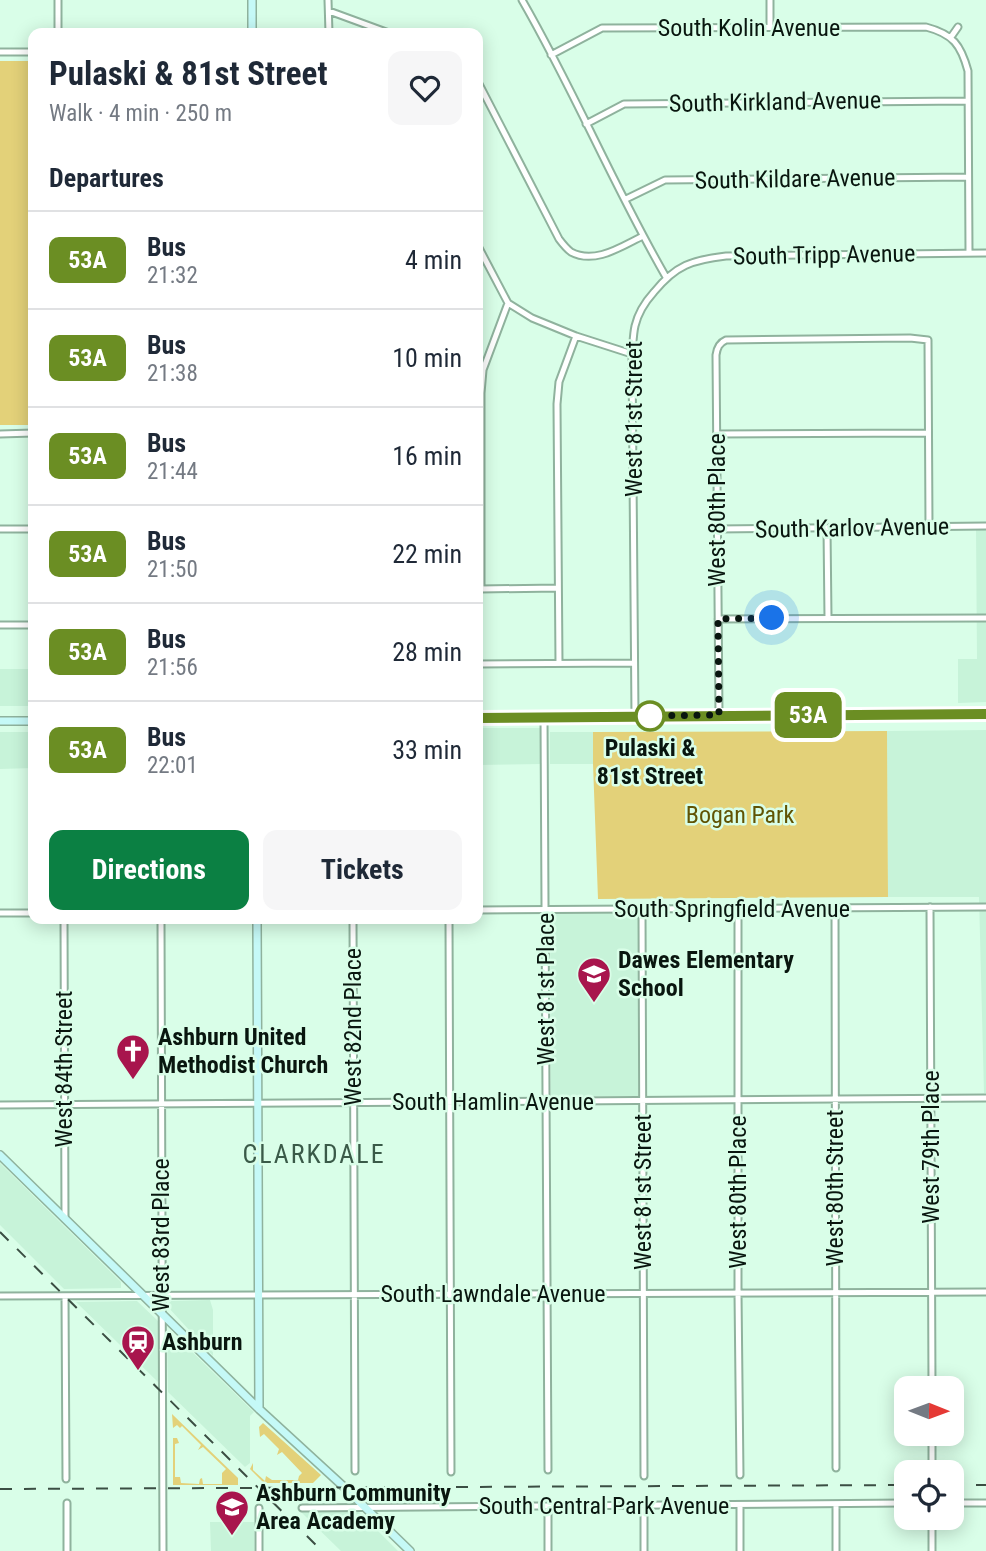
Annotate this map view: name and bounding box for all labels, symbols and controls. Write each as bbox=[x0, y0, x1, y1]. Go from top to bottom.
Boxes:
street label: South Kolin Avenue bbox=[658, 14, 840, 42]
button: heart bbox=[388, 51, 462, 125]
text: Pulaski & 81st Street bbox=[49, 54, 328, 93]
street label: South Kirkland Avenue bbox=[669, 86, 881, 118]
text: Walk · 4 min · 250 m bbox=[49, 100, 232, 127]
text: Departures bbox=[49, 163, 164, 193]
street label: South Kildare Avenue bbox=[694, 163, 896, 195]
text: Bus bbox=[147, 232, 186, 262]
street label: South Tripp Avenue bbox=[733, 239, 915, 271]
text: 4 min bbox=[405, 245, 462, 275]
text: 53A bbox=[68, 246, 107, 274]
text: 21:32 bbox=[147, 262, 198, 289]
text: Bus bbox=[147, 330, 186, 360]
street label: West 81st Street bbox=[620, 341, 648, 497]
text: 10 min bbox=[392, 343, 462, 373]
text: 53A bbox=[68, 344, 107, 372]
text: 21:38 bbox=[147, 360, 198, 387]
text: Bus bbox=[147, 428, 186, 458]
street label: West 80th Place bbox=[703, 433, 731, 587]
text: 16 min bbox=[392, 441, 462, 471]
text: 53A bbox=[68, 442, 107, 470]
text: 21:44 bbox=[147, 458, 198, 485]
street label: South Karlov Avenue bbox=[755, 512, 949, 544]
text: Bus bbox=[147, 526, 186, 556]
text: 22 min bbox=[392, 539, 462, 569]
text: 53A bbox=[68, 540, 107, 568]
text: 21:50 bbox=[147, 556, 198, 583]
your location bbox=[754, 600, 789, 635]
text: Bus bbox=[147, 624, 186, 654]
text: 28 min bbox=[392, 637, 462, 667]
text: 53A bbox=[68, 638, 107, 666]
text: 21:56 bbox=[147, 654, 198, 681]
line badge: 53A bbox=[768, 692, 848, 738]
marker: Pulaski & 81st Street bbox=[635, 701, 665, 731]
text: 53A bbox=[789, 701, 827, 729]
text: Bus bbox=[147, 722, 186, 752]
place label: Pulaski & 81st Street bbox=[597, 734, 703, 790]
text: 33 min bbox=[392, 735, 462, 765]
text: 53A bbox=[68, 736, 107, 764]
text: 22:01 bbox=[147, 752, 198, 779]
park label: Bogan Park bbox=[686, 801, 794, 829]
button: Directions bbox=[49, 830, 249, 910]
button: Tickets bbox=[263, 830, 462, 910]
street label: South Springfield Avenue bbox=[614, 895, 850, 923]
street label: West 81st Place bbox=[532, 913, 560, 1065]
place label: Dawes Elementary School bbox=[618, 946, 794, 1002]
street label: West 82nd Place bbox=[339, 948, 367, 1106]
school or university icon: Dawes Elementary School bbox=[575, 955, 613, 1004]
street label: West 84th Street bbox=[50, 991, 78, 1147]
place label: Ashburn United Methodist Church bbox=[158, 1023, 328, 1079]
church icon: Ashburn United Methodist Church bbox=[114, 1032, 152, 1081]
street label: West 79th Place bbox=[917, 1070, 945, 1224]
street label: South Hamlin Avenue bbox=[392, 1088, 594, 1116]
street label: West 80th Street bbox=[821, 1110, 849, 1266]
street label: West 81st Street bbox=[629, 1114, 657, 1270]
street label: West 80th Place bbox=[724, 1115, 752, 1269]
district label: CLARKDALE bbox=[242, 1139, 386, 1169]
street label: West 83rd Place bbox=[147, 1158, 175, 1312]
street label: South Lawndale Avenue bbox=[380, 1280, 606, 1308]
station icon: Ashburn bbox=[119, 1323, 157, 1372]
place label: Ashburn bbox=[162, 1328, 242, 1356]
north arrow bbox=[894, 1376, 964, 1446]
map controls bbox=[894, 1376, 964, 1530]
button: locate bbox=[894, 1460, 964, 1530]
place label: Ashburn Community Area Academy bbox=[256, 1479, 451, 1535]
school or university icon: Ashburn Community Area Academy bbox=[213, 1488, 251, 1537]
street label: South Central Park Avenue bbox=[479, 1492, 729, 1520]

